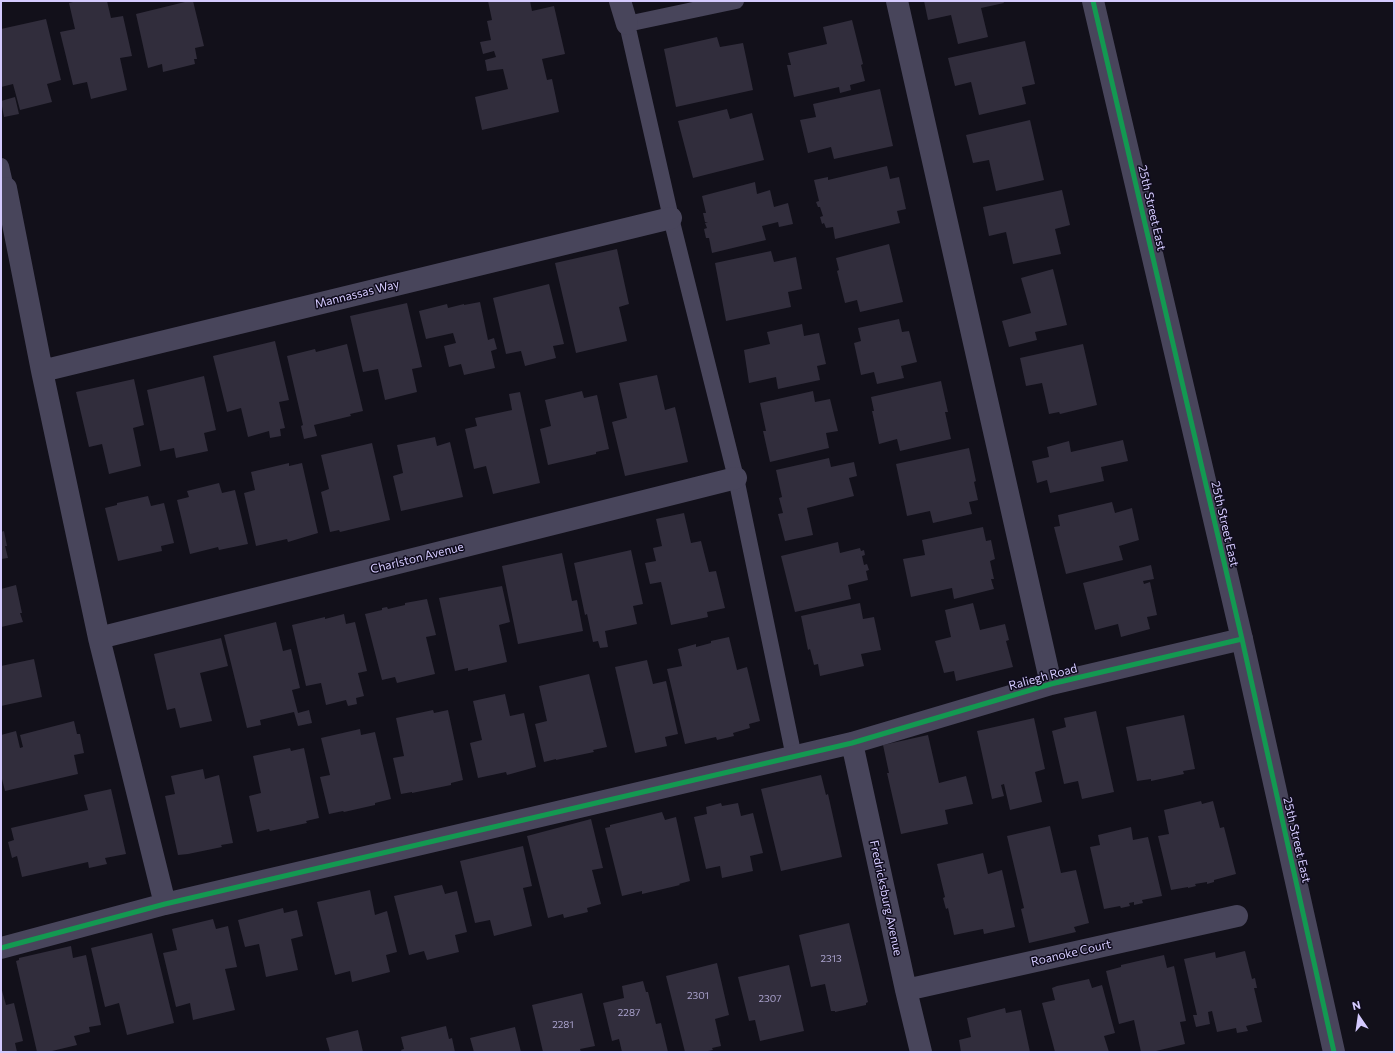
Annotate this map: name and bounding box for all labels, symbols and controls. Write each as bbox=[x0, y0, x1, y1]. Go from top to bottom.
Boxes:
street label: 25th Street East bbox=[1135, 164, 1169, 252]
street label: Mannassas Way bbox=[313, 277, 401, 311]
street label: 25th Street East bbox=[1208, 480, 1242, 568]
street label: Charlston Avenue bbox=[369, 539, 465, 577]
street label: Raliegh Road bbox=[1007, 661, 1079, 693]
street label: 25th Street East bbox=[1280, 796, 1314, 884]
street label: Fredricksburg Avenue bbox=[867, 839, 905, 957]
street label: Roanoke Court bbox=[1030, 937, 1112, 969]
house number: 2313 bbox=[820, 953, 842, 965]
house number: 2301 bbox=[687, 990, 709, 1002]
house number: 2307 bbox=[758, 993, 782, 1005]
north arrow bbox=[1339, 997, 1379, 1037]
text: N bbox=[1351, 998, 1362, 1012]
house number: 2287 bbox=[618, 1007, 640, 1019]
house number: 2281 bbox=[552, 1019, 574, 1031]

